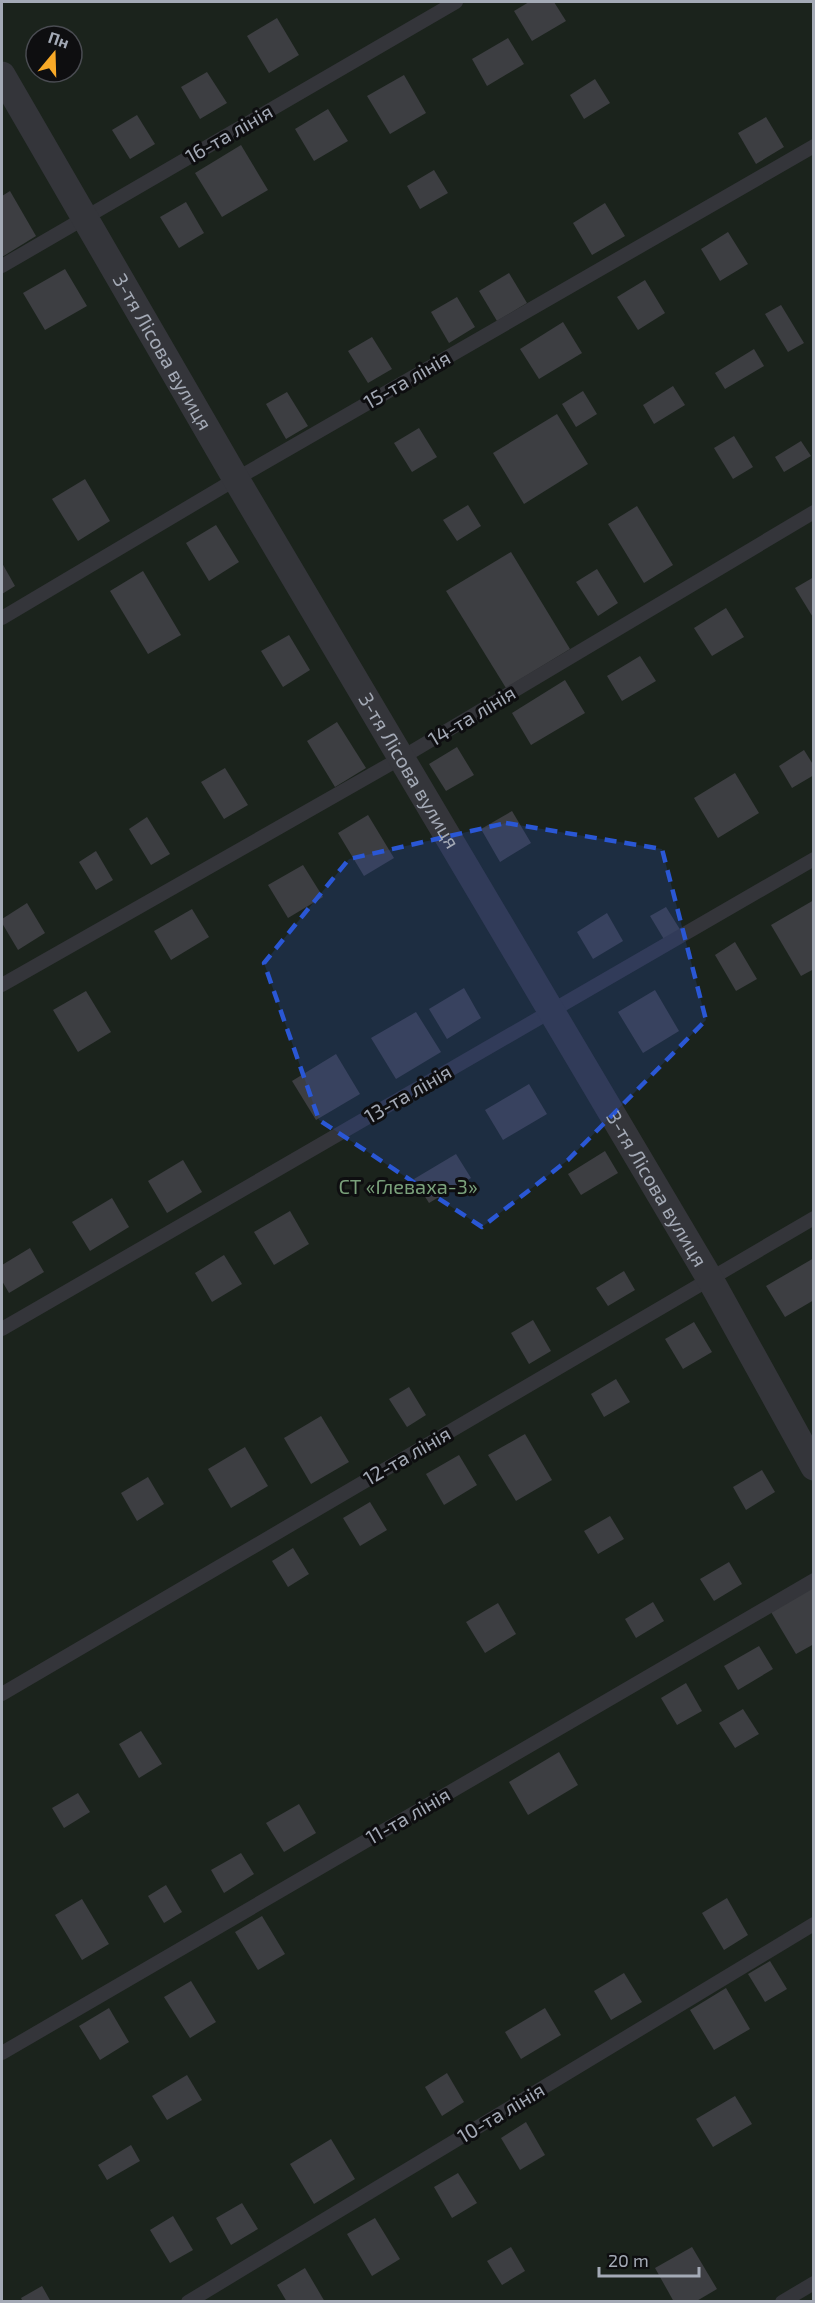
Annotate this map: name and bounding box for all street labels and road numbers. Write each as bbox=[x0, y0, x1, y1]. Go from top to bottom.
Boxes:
street label: 16-та лінія bbox=[181, 99, 276, 168]
street label: 3-тя Лісова вулиця bbox=[109, 269, 218, 434]
street label: 15-та лінія bbox=[359, 345, 454, 414]
street label: 14-та лінія bbox=[423, 680, 519, 751]
street label: 3-тя Лісова вулиця bbox=[354, 688, 465, 852]
street label: 13-та лінія bbox=[360, 1059, 455, 1128]
street label: 3-тя Лісова вулиця bbox=[602, 1106, 713, 1271]
street label: 12-та лінія bbox=[359, 1421, 454, 1490]
street label: 11-та лінія bbox=[361, 1781, 454, 1849]
street label: 10-та лінія bbox=[453, 2077, 548, 2147]

